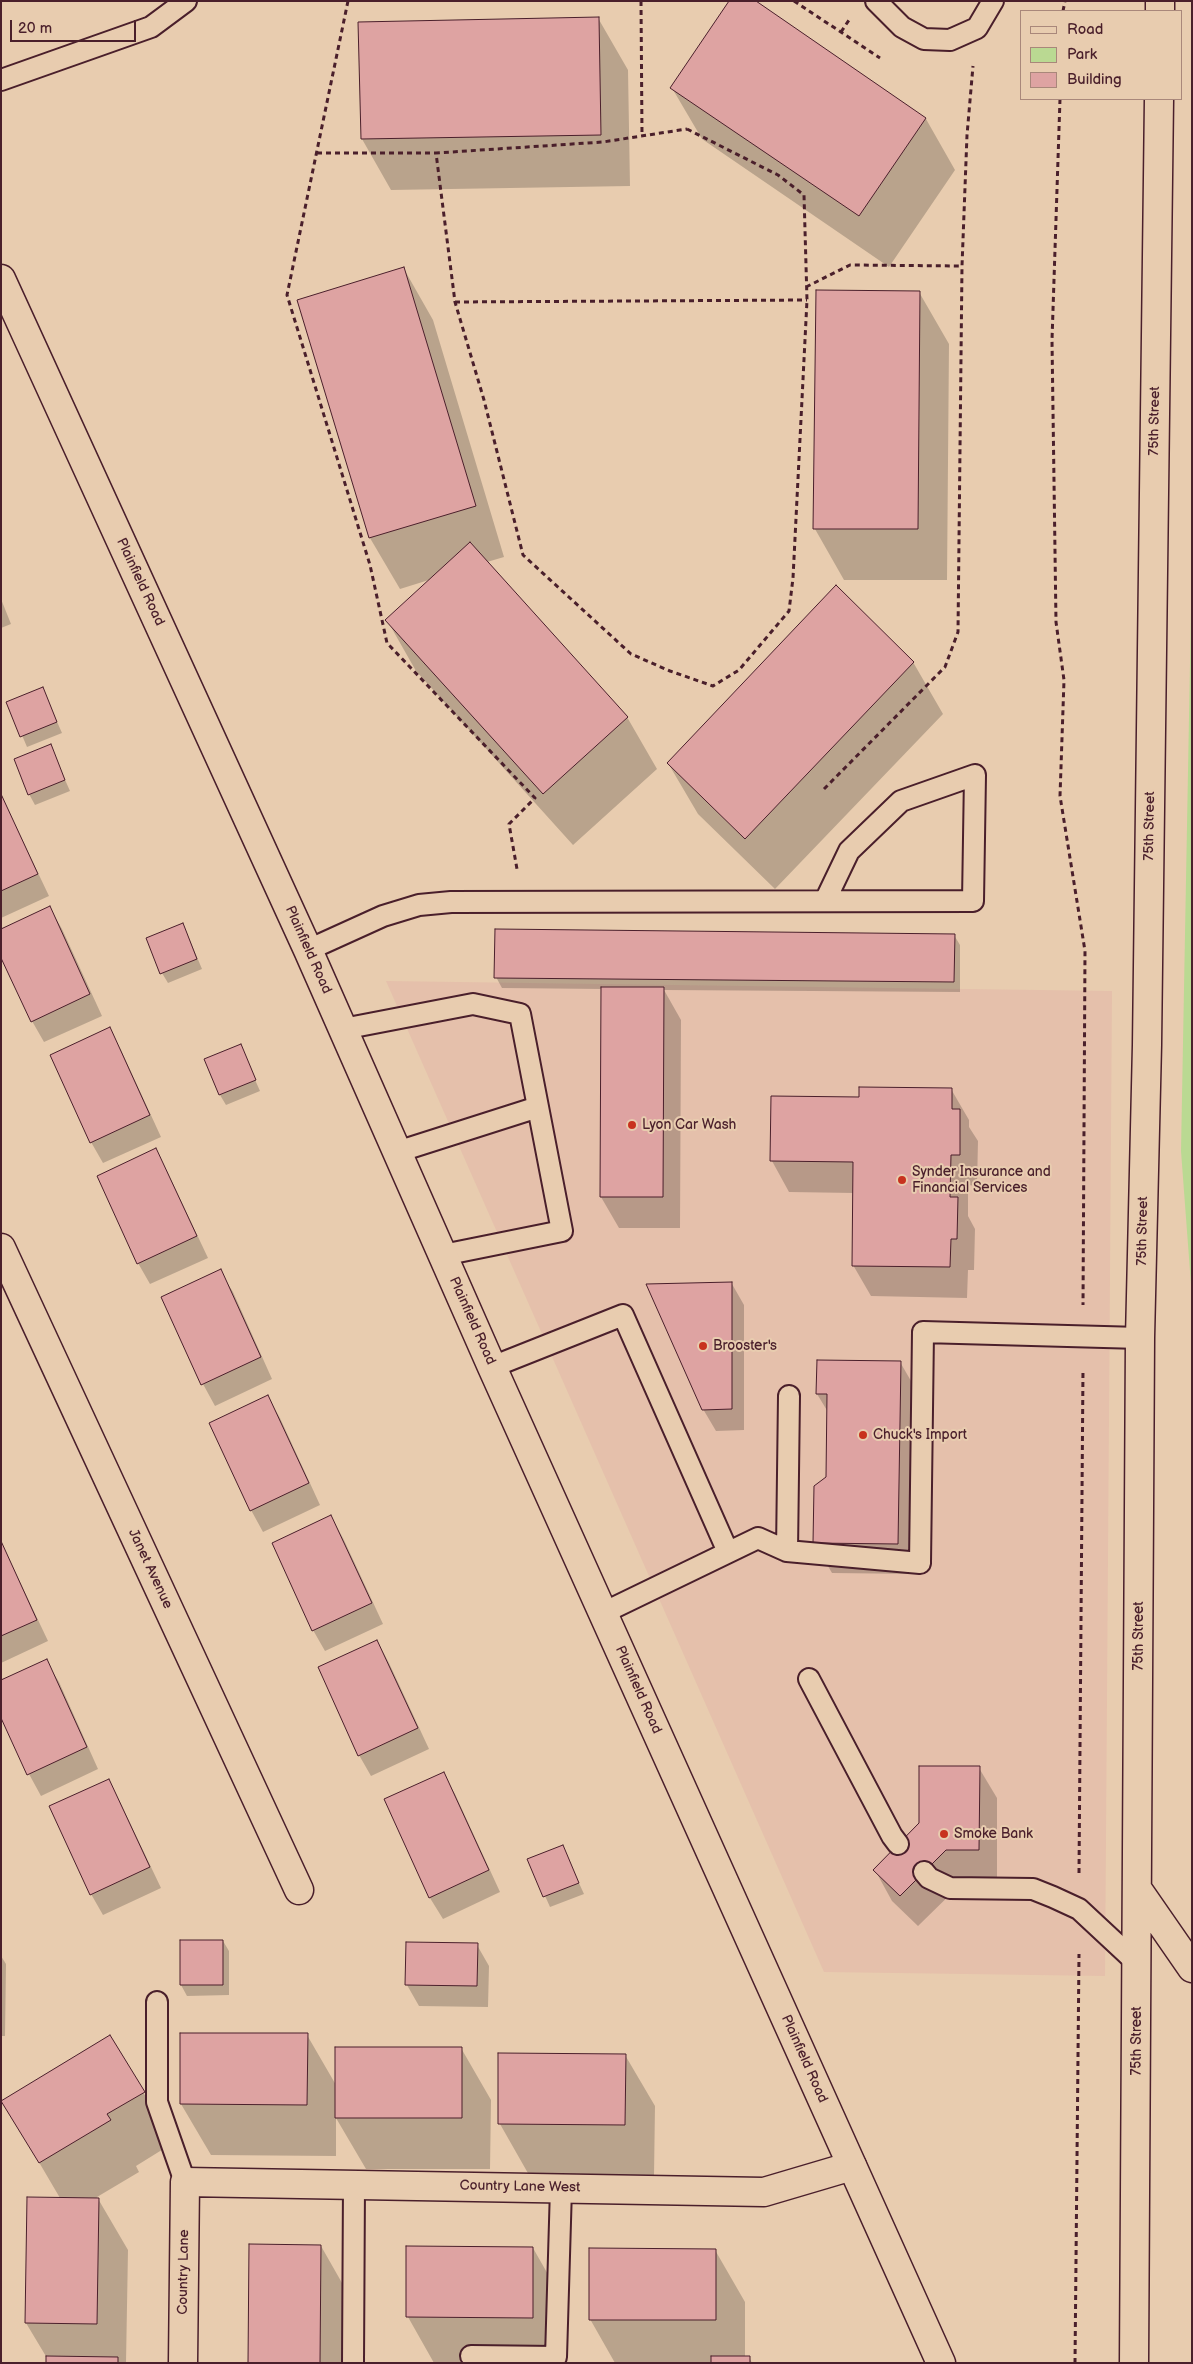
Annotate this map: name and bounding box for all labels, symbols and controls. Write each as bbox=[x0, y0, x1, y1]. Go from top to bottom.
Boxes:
scale bar bbox=[12, 10, 139, 42]
legend bbox=[1020, 10, 1183, 100]
text: 20 m bbox=[18, 19, 52, 38]
text: Road bbox=[1067, 20, 1103, 39]
text: Park bbox=[1067, 45, 1097, 64]
text: Building bbox=[1067, 70, 1122, 89]
street label: 75th Street bbox=[1146, 386, 1164, 456]
street label: Plainfield Road bbox=[112, 536, 168, 628]
street label: 75th Street bbox=[1141, 791, 1159, 861]
street label: Plainfield Road bbox=[281, 903, 335, 997]
place label: Lyon Car Wash bbox=[642, 1117, 736, 1133]
marker: Lyon Car Wash bbox=[626, 1119, 638, 1131]
place label: Synder Insurance and Financial Services bbox=[912, 1164, 1051, 1196]
marker: Synder Insurance and Financial Services bbox=[896, 1174, 908, 1186]
street label: 75th Street bbox=[1134, 1196, 1152, 1266]
street label: Plainfield Road bbox=[445, 1274, 499, 1368]
place label: Brooster's bbox=[713, 1338, 777, 1354]
marker: Brooster's bbox=[697, 1340, 709, 1352]
place label: Chuck's Import bbox=[873, 1427, 967, 1443]
marker: Chuck's Import bbox=[857, 1429, 869, 1441]
street label: Janet Avenue bbox=[124, 1526, 176, 1612]
street label: 75th Street bbox=[1131, 1601, 1147, 1671]
street label: Plainfield Road bbox=[611, 1643, 665, 1737]
place label: Smoke Bank bbox=[954, 1826, 1033, 1842]
marker: Smoke Bank bbox=[938, 1828, 950, 1840]
street label: 75th Street bbox=[1129, 2006, 1145, 2076]
street label: Plainfield Road bbox=[777, 2012, 831, 2106]
street label: Country Lane West bbox=[460, 2178, 580, 2196]
street label: Country Lane bbox=[175, 2229, 193, 2315]

